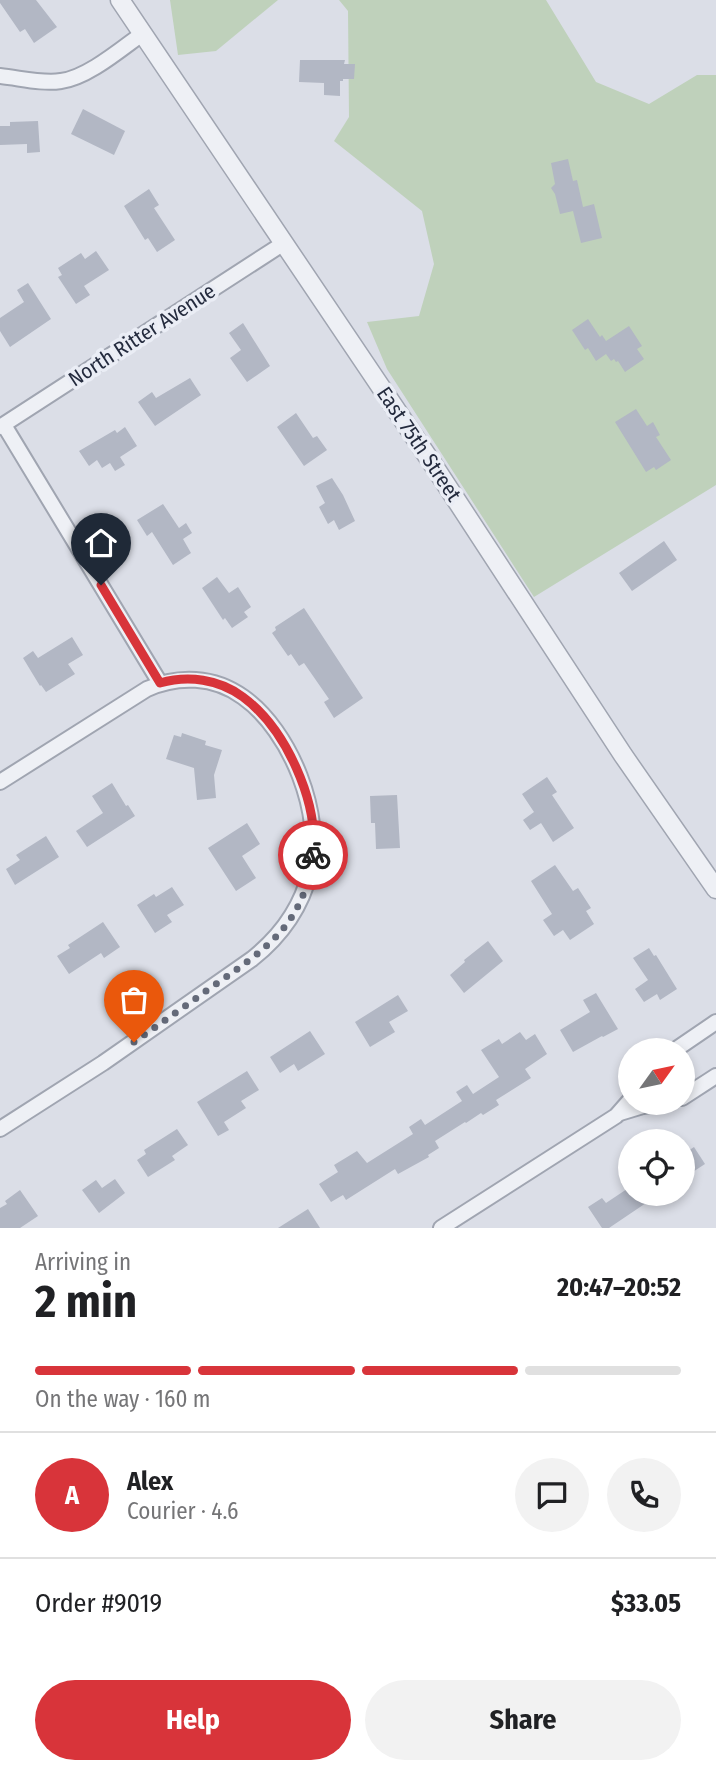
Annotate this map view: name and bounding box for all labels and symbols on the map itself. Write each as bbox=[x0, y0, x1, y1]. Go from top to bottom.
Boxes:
street label: North Ritter Avenue bbox=[64, 278, 220, 392]
street label: East 75th Street bbox=[371, 382, 467, 506]
pin bbox=[71, 513, 131, 585]
courier bbox=[278, 820, 348, 890]
pin bbox=[104, 970, 164, 1042]
north arrow bbox=[618, 1038, 695, 1115]

